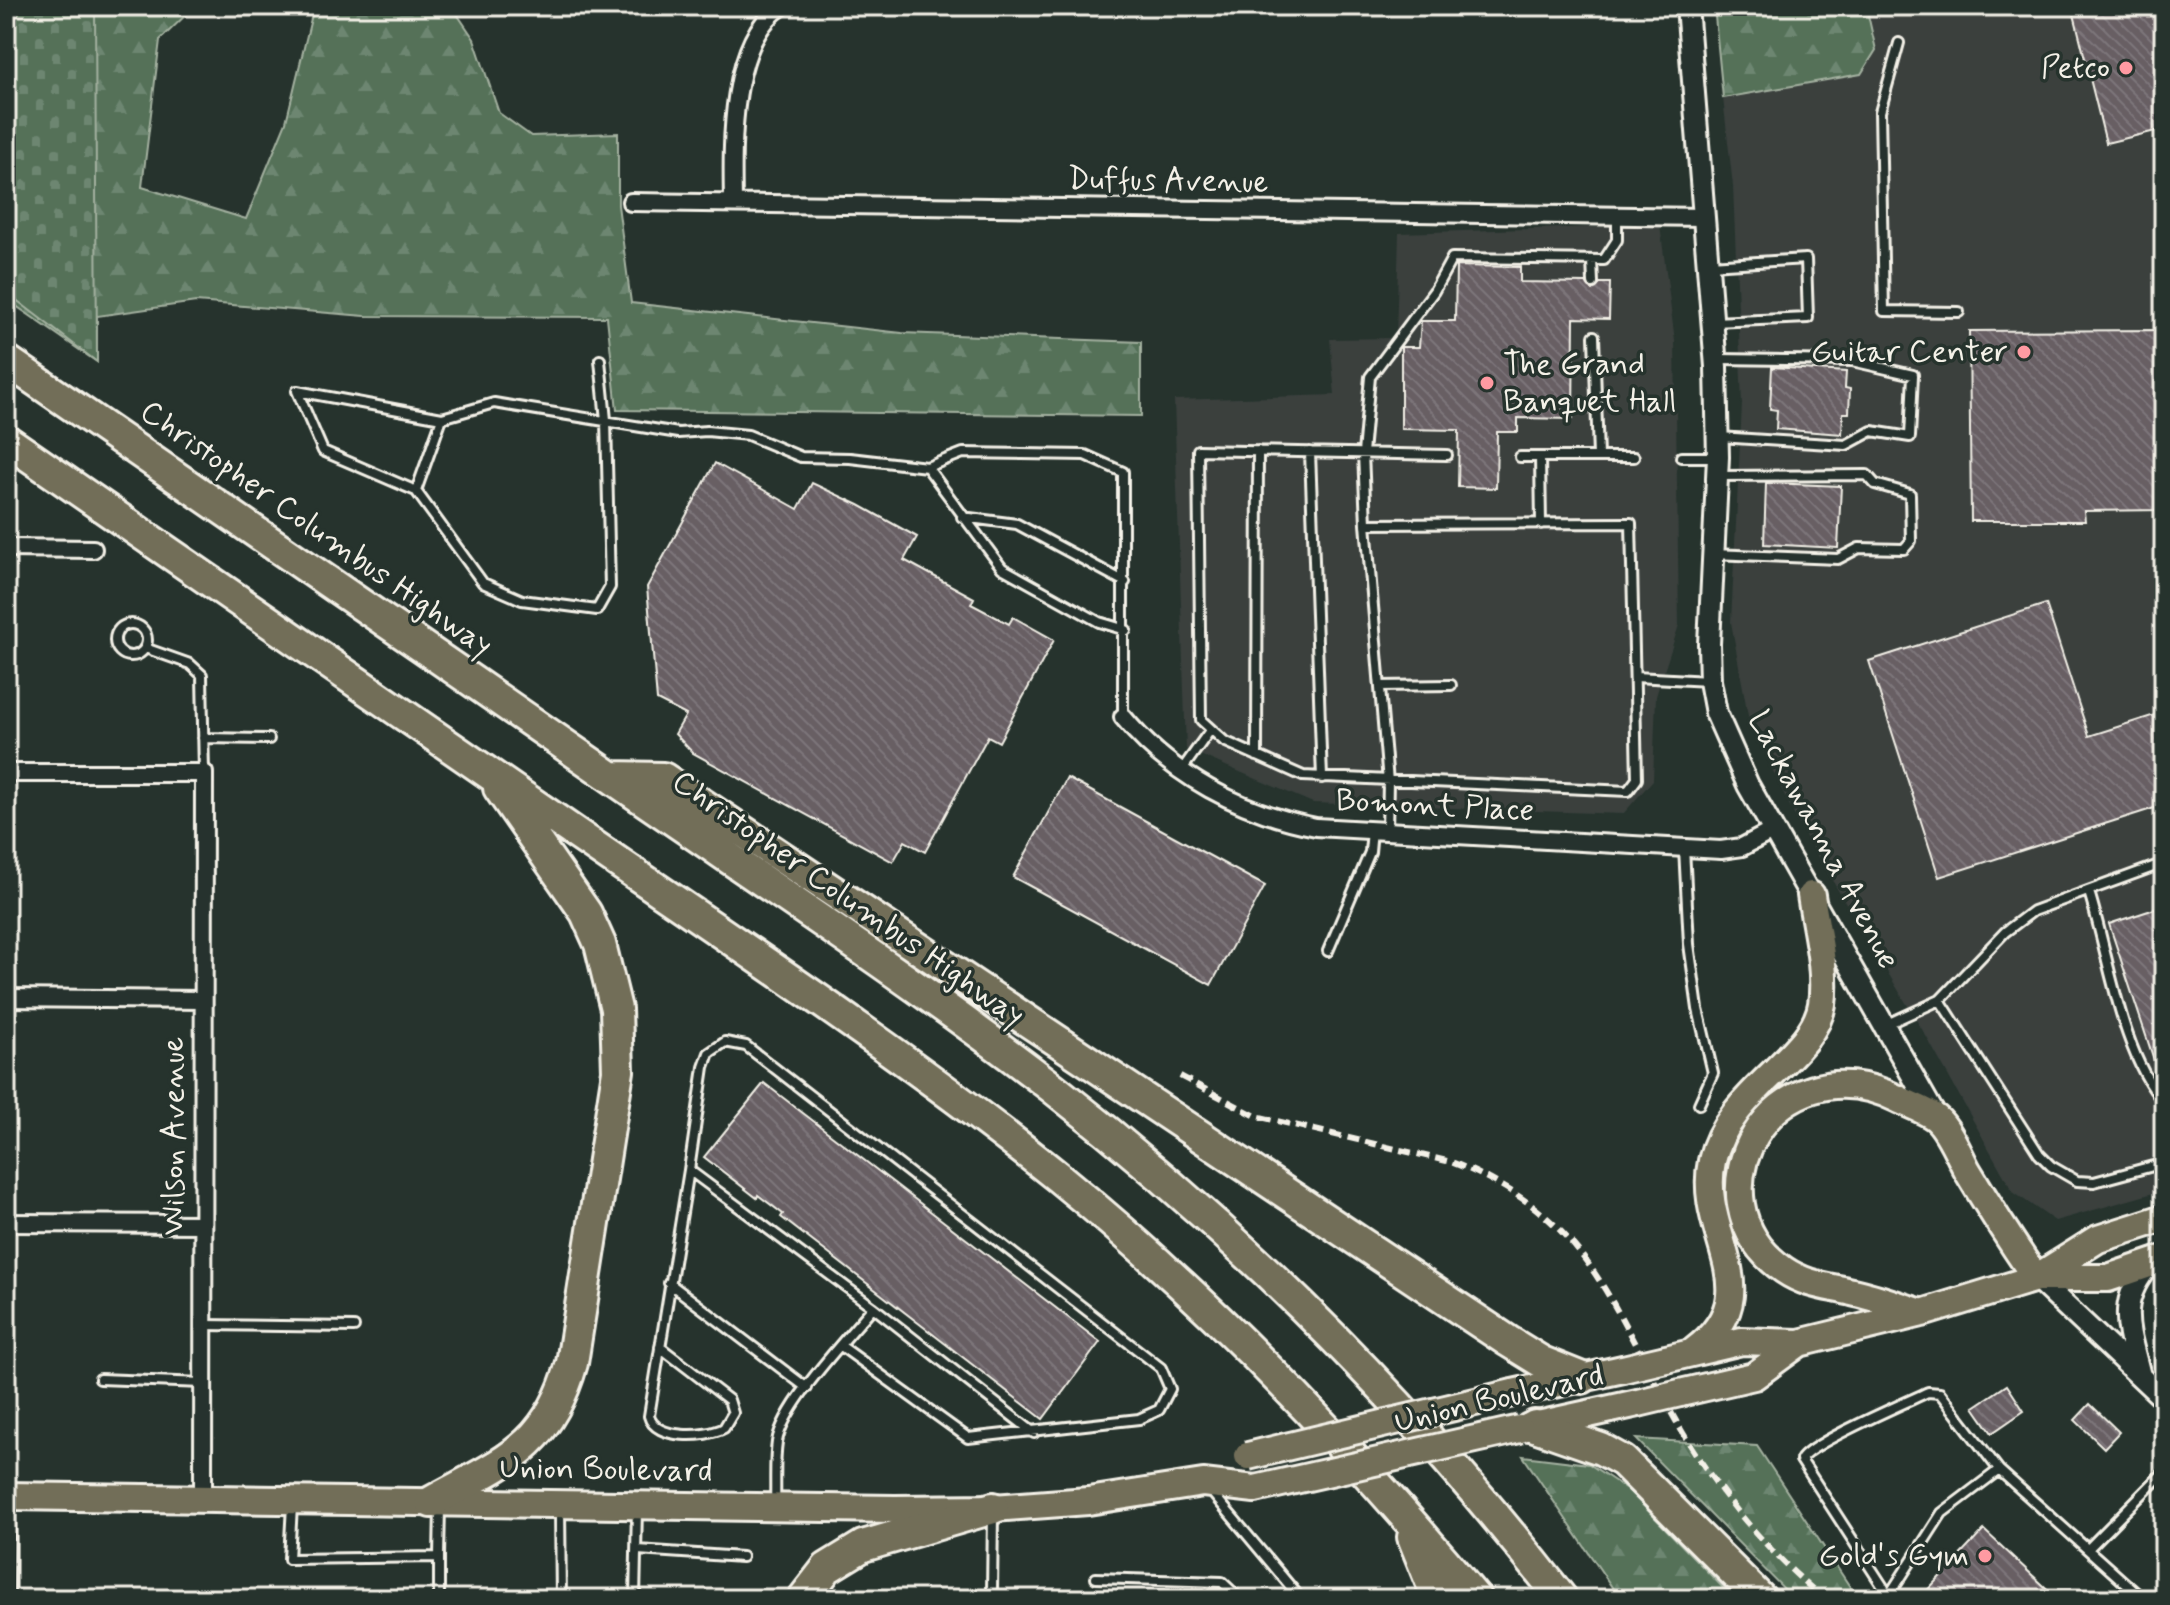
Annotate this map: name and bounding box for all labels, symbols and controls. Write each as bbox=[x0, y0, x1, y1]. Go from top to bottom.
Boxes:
place label: Petco bbox=[2041, 47, 2110, 89]
marker: Petco bbox=[2117, 59, 2135, 77]
street label: Duffus Avenue bbox=[1067, 158, 1269, 204]
place label: Guitar Center bbox=[1811, 331, 2008, 373]
marker: Guitar Center bbox=[2015, 343, 2033, 361]
place label: The Grand Banquet Hall bbox=[1503, 344, 1677, 423]
marker: The Grand Banquet Hall bbox=[1478, 374, 1496, 392]
street label: Christopher Columbus Highway bbox=[131, 391, 501, 667]
street label: Lackawanna Avenue bbox=[1737, 703, 1909, 977]
street label: Christopher Columbus Highway bbox=[663, 761, 1033, 1037]
street label: Bomont Place bbox=[1335, 780, 1535, 832]
street label: Wilson Avenue bbox=[153, 1037, 195, 1235]
street label: Union Boulevard bbox=[1390, 1355, 1608, 1443]
street label: Union Boulevard bbox=[499, 1447, 713, 1493]
place label: Gold's Gym bbox=[1819, 1535, 1969, 1577]
marker: Gold's Gym bbox=[1976, 1547, 1994, 1565]

